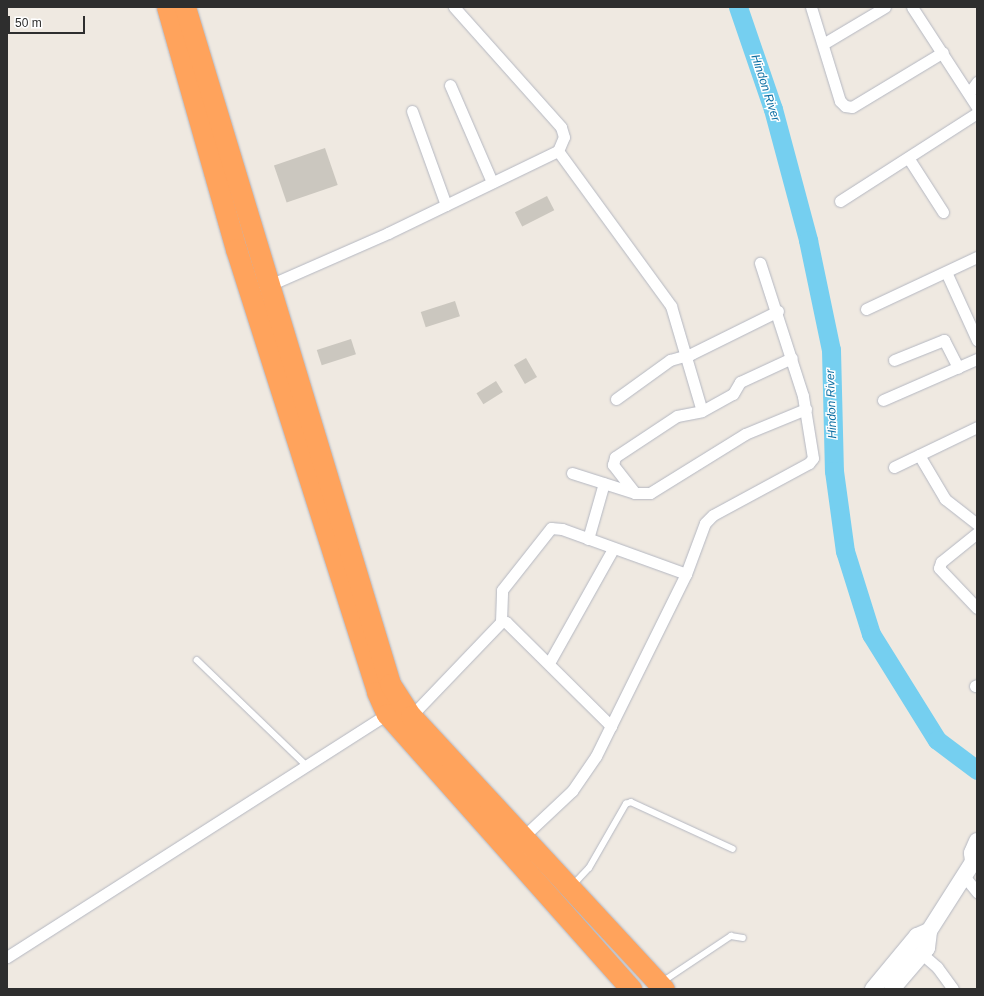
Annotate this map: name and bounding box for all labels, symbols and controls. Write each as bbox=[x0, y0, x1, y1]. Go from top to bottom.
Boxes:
scale bar bbox=[10, 8, 87, 34]
text: 50 m bbox=[15, 16, 42, 30]
water label: Hindon River bbox=[747, 53, 783, 123]
water label: Hindon River bbox=[824, 369, 840, 439]

